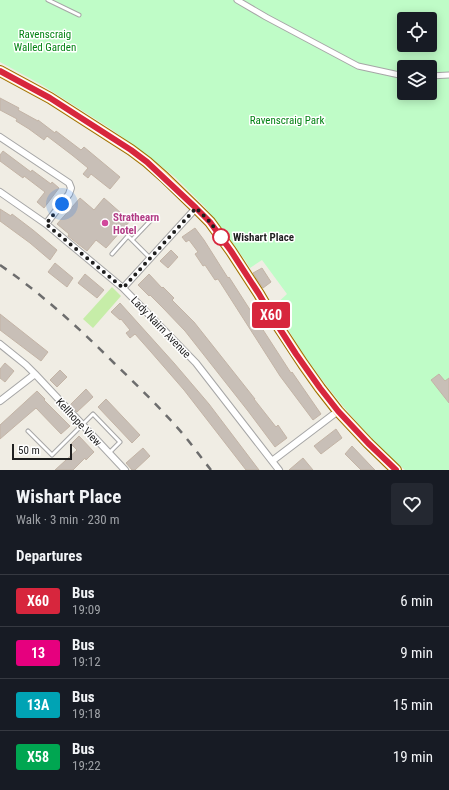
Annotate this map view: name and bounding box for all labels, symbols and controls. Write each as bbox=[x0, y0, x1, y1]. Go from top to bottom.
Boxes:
map controls bbox=[397, 12, 437, 100]
button: locate bbox=[397, 12, 437, 52]
park label: Ravenscraig Walled Garden bbox=[14, 28, 76, 54]
button: layers bbox=[397, 60, 437, 100]
park label: Ravenscraig Park bbox=[250, 114, 324, 127]
your location bbox=[52, 194, 72, 214]
place label: Strathearn Hotel bbox=[113, 211, 159, 237]
marker: Strathearn Hotel bbox=[100, 218, 110, 228]
marker: Wishart Place bbox=[212, 228, 230, 246]
place label: Wishart Place bbox=[233, 231, 294, 244]
street label: Lady Nairn Avenue bbox=[128, 294, 193, 361]
line badge: X60 bbox=[248, 302, 294, 328]
text: X60 bbox=[260, 307, 282, 323]
street label: Kellhope View bbox=[53, 396, 104, 449]
scale bar bbox=[12, 442, 72, 461]
text: 50 m bbox=[18, 444, 40, 457]
button: heart bbox=[391, 483, 433, 525]
text: Wishart Place bbox=[16, 485, 121, 508]
text: Walk · 3 min · 230 m bbox=[16, 512, 120, 527]
text: Departures bbox=[16, 547, 82, 565]
text: Bus bbox=[72, 584, 95, 602]
text: 6 min bbox=[400, 592, 433, 610]
text: X60 bbox=[27, 593, 49, 609]
text: 19:09 bbox=[72, 602, 101, 617]
text: Bus bbox=[72, 636, 95, 654]
text: 9 min bbox=[400, 644, 433, 662]
text: 13 bbox=[31, 645, 45, 661]
text: 19:12 bbox=[72, 654, 101, 669]
text: Bus bbox=[72, 688, 95, 706]
text: 15 min bbox=[393, 696, 433, 714]
text: 13A bbox=[27, 697, 49, 713]
text: 19:18 bbox=[72, 706, 101, 721]
text: Bus bbox=[72, 740, 95, 758]
text: 19 min bbox=[393, 748, 433, 766]
text: X58 bbox=[27, 749, 49, 765]
text: 19:22 bbox=[72, 758, 101, 773]

